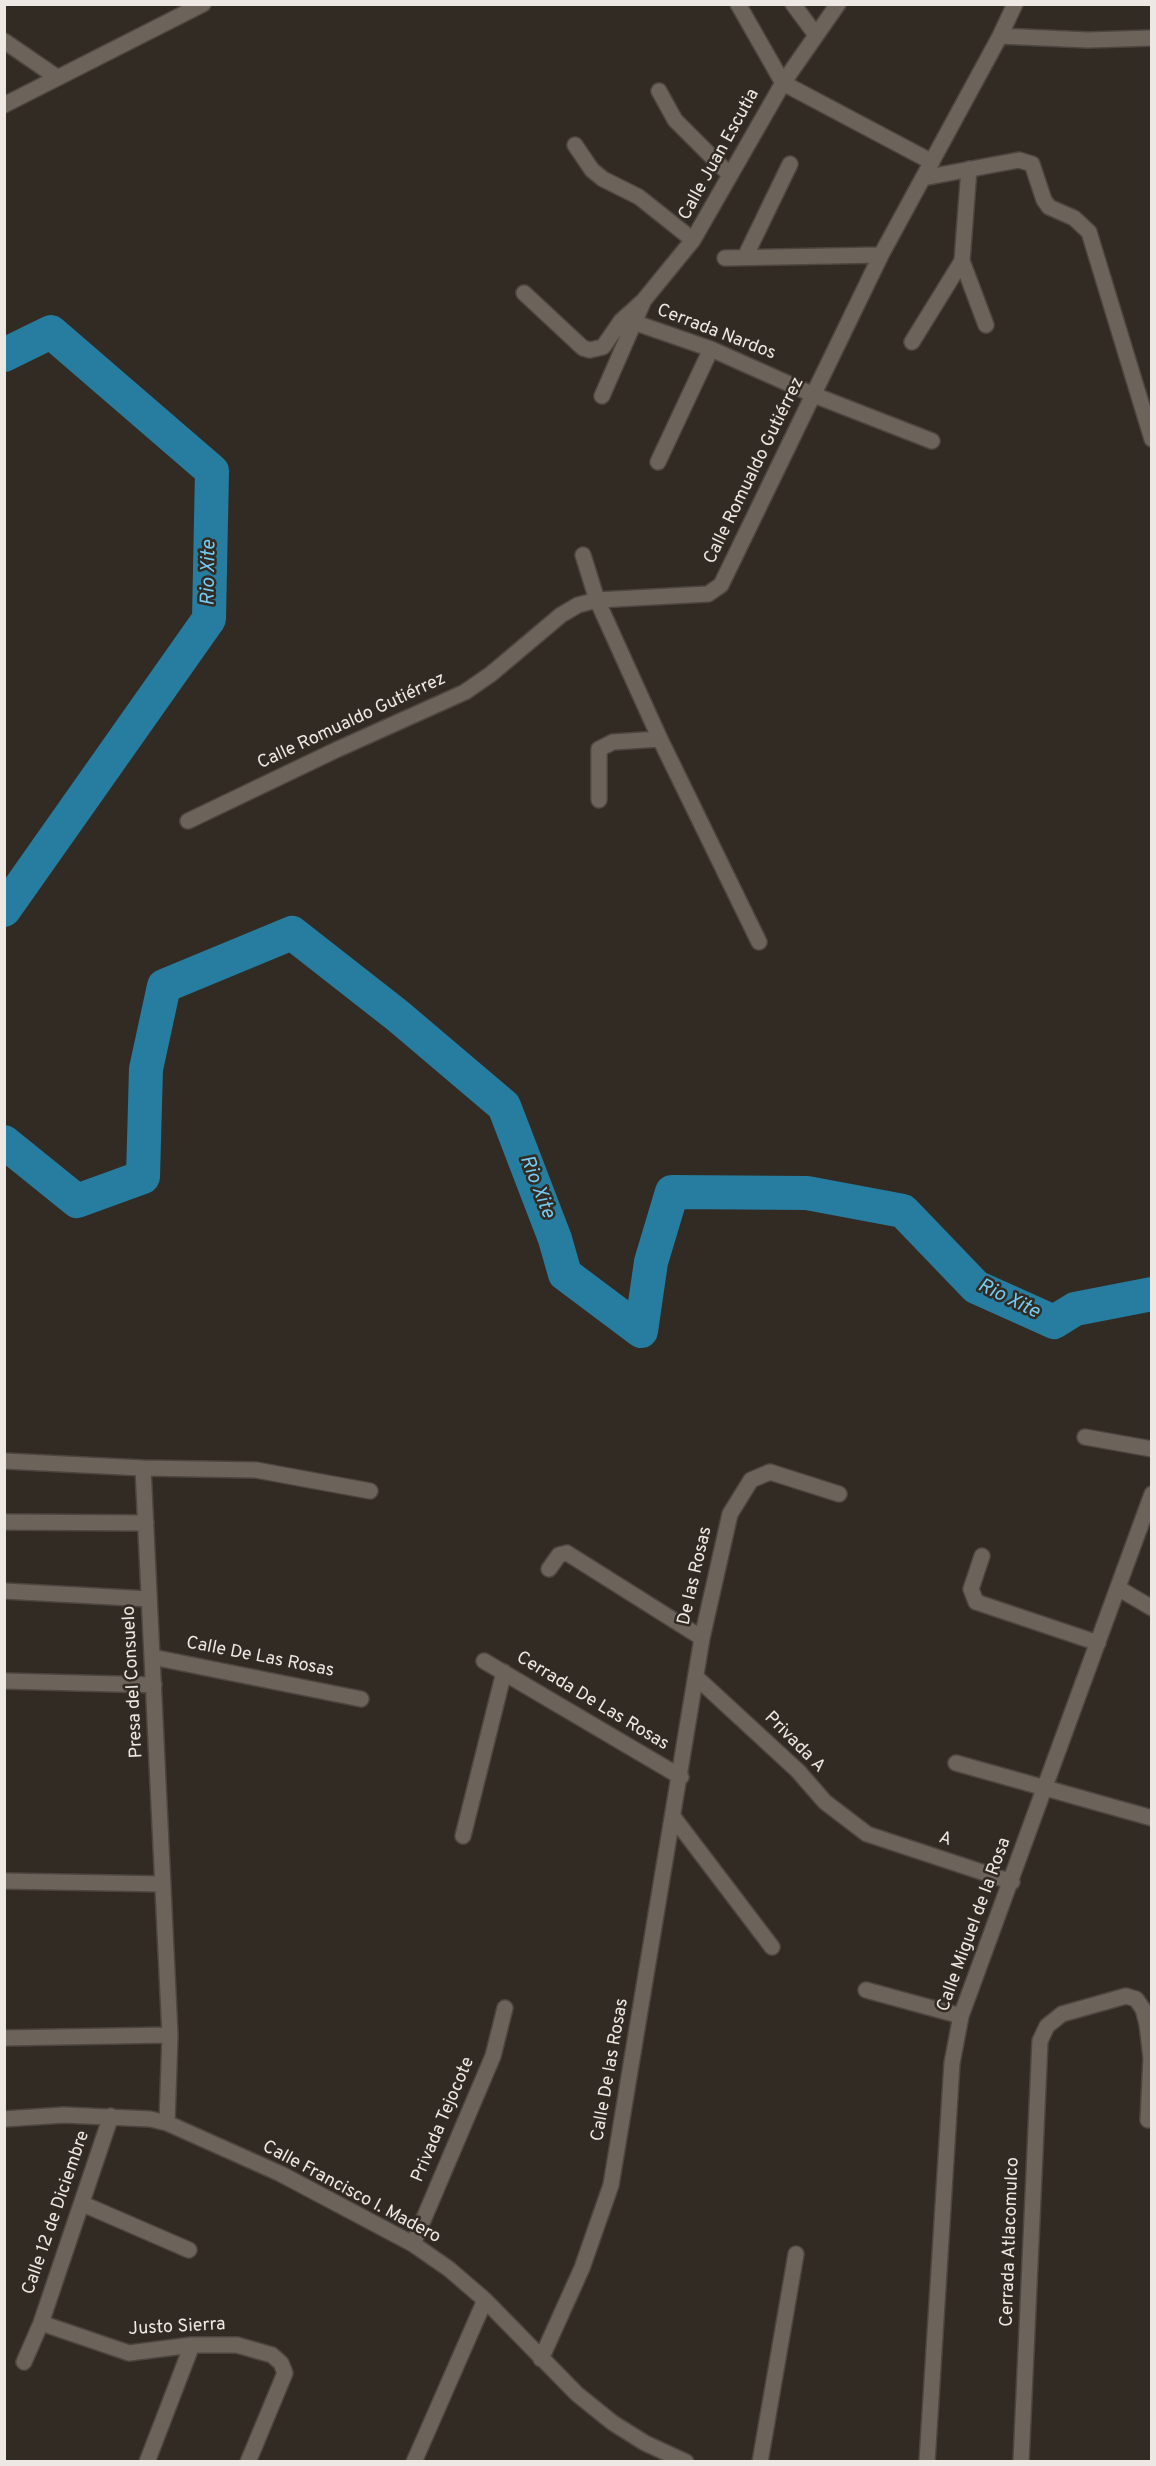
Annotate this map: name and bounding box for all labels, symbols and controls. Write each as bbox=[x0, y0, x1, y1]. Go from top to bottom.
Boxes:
street label: Calle Juan Escutia bbox=[675, 86, 765, 224]
street label: Cerrada Nardos bbox=[654, 300, 778, 366]
street label: Calle Romualdo Gutiérrez bbox=[700, 374, 810, 568]
water label: Rio Xite bbox=[197, 540, 223, 606]
street label: Calle Romualdo Gutiérrez bbox=[254, 669, 450, 775]
water label: Rio Xite bbox=[513, 1152, 559, 1222]
water label: Rio Xite bbox=[973, 1275, 1043, 1325]
street label: De las Rosas bbox=[674, 1525, 718, 1627]
street label: Presa del Consuelo bbox=[119, 1605, 149, 1759]
street label: Calle De Las Rosas bbox=[184, 1633, 336, 1683]
street label: Cerrada De Las Rosas bbox=[512, 1648, 672, 1756]
street label: Privada A bbox=[759, 1708, 829, 1778]
street label: A bbox=[936, 1828, 954, 1852]
street label: Calle Miguel de la Rosa bbox=[933, 1835, 1017, 2015]
street label: Calle De las Rosas bbox=[588, 1997, 634, 2143]
street label: Privada Tejocote bbox=[408, 2054, 480, 2186]
street label: Calle 12 de Diciembre bbox=[19, 2128, 95, 2298]
street label: Calle Francisco I. Madero bbox=[258, 2137, 444, 2249]
street label: Cerrada Atlacomulco bbox=[997, 2157, 1025, 2327]
street label: Justo Sierra bbox=[128, 2315, 226, 2341]

